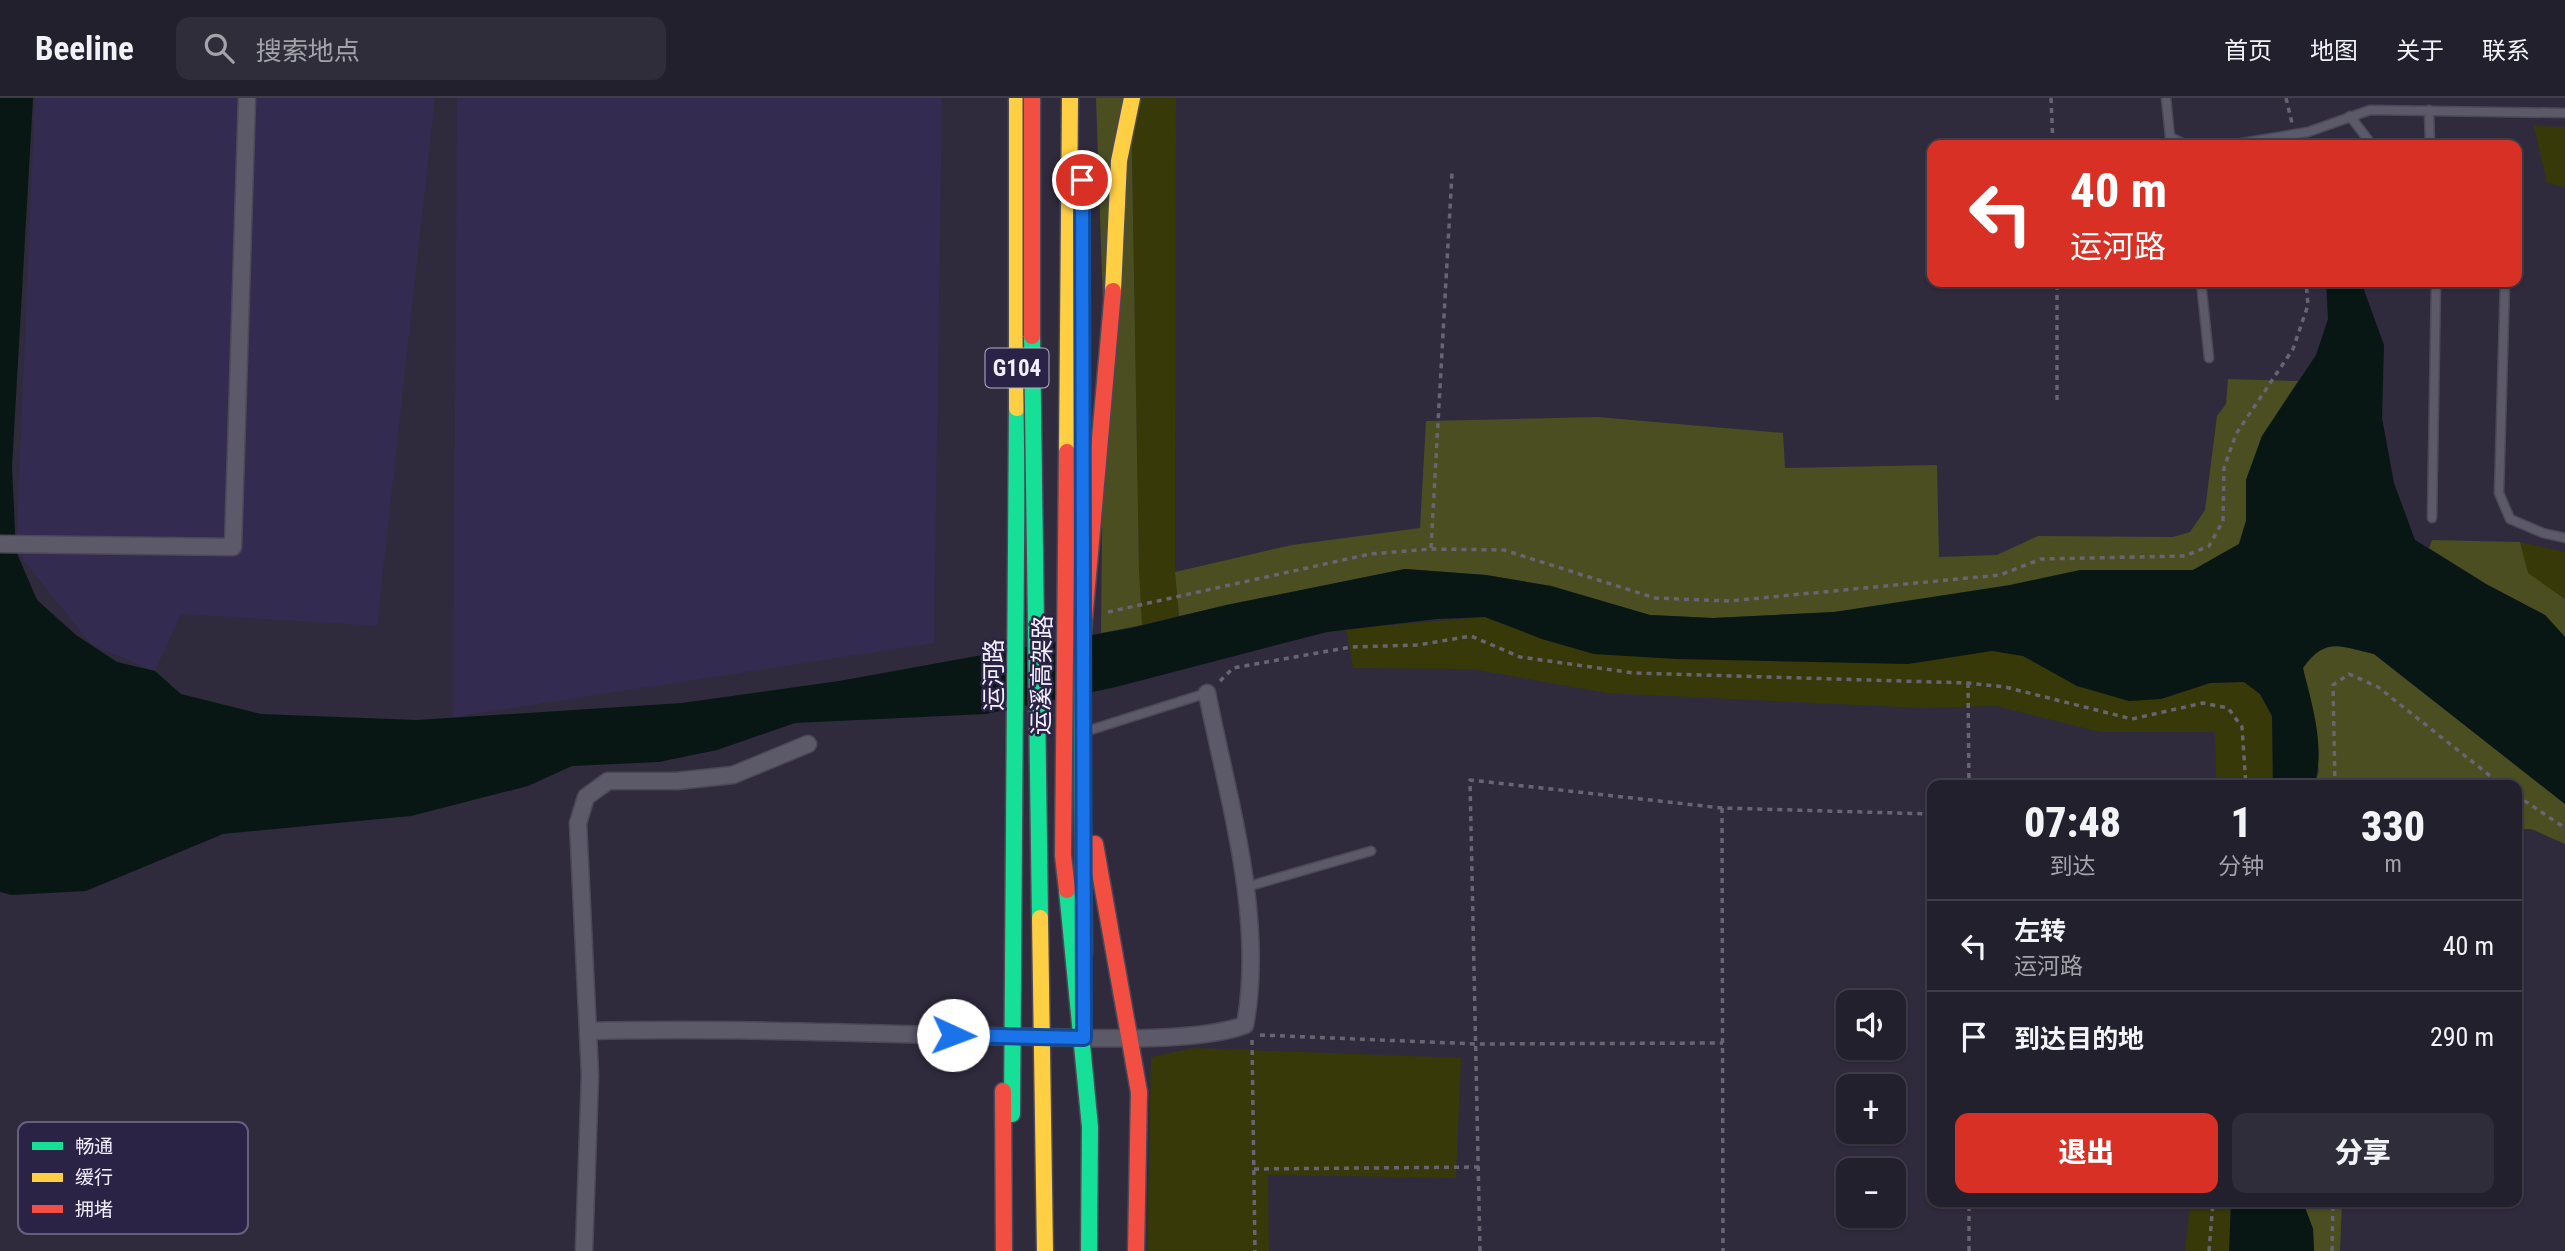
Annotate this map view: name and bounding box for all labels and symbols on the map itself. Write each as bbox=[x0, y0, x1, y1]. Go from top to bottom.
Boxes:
pin bbox=[1052, 150, 1112, 210]
road number: G104 bbox=[986, 348, 1048, 388]
street label: 运溪高架路 bbox=[1027, 615, 1057, 735]
street label: 运河路 bbox=[980, 639, 1008, 711]
position arrow bbox=[916, 998, 990, 1072]
legend bbox=[18, 1122, 248, 1234]
text: 畅通 bbox=[75, 1135, 113, 1158]
text: 缓行 bbox=[75, 1166, 113, 1189]
text: 拥堵 bbox=[75, 1198, 113, 1221]

